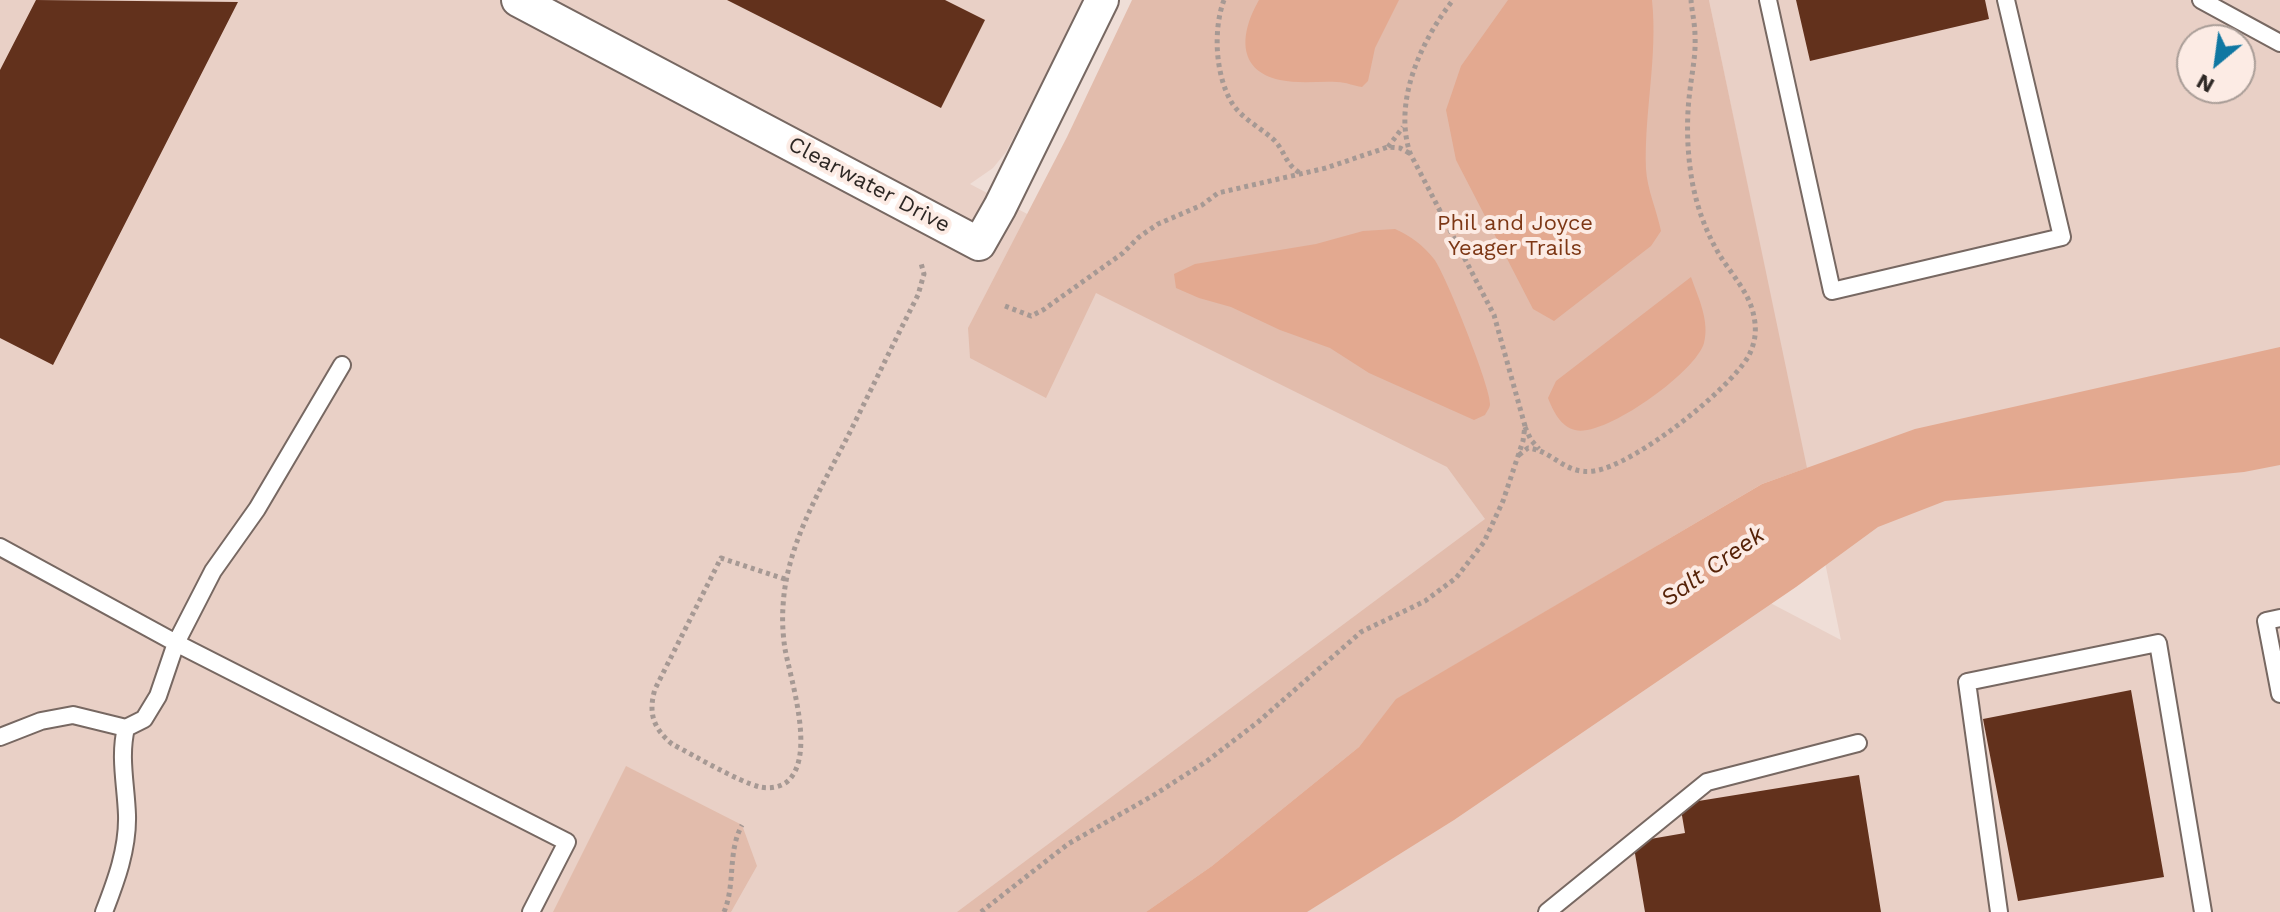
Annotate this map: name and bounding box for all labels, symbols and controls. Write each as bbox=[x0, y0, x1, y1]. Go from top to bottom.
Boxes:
north arrow bbox=[2176, 24, 2256, 104]
text: N bbox=[2192, 69, 2218, 99]
street label: Clearwater Drive bbox=[784, 131, 954, 239]
park label: Phil and Joyce Yeager Trails bbox=[1437, 211, 1593, 262]
water label: Salt Creek bbox=[1656, 521, 1770, 613]

